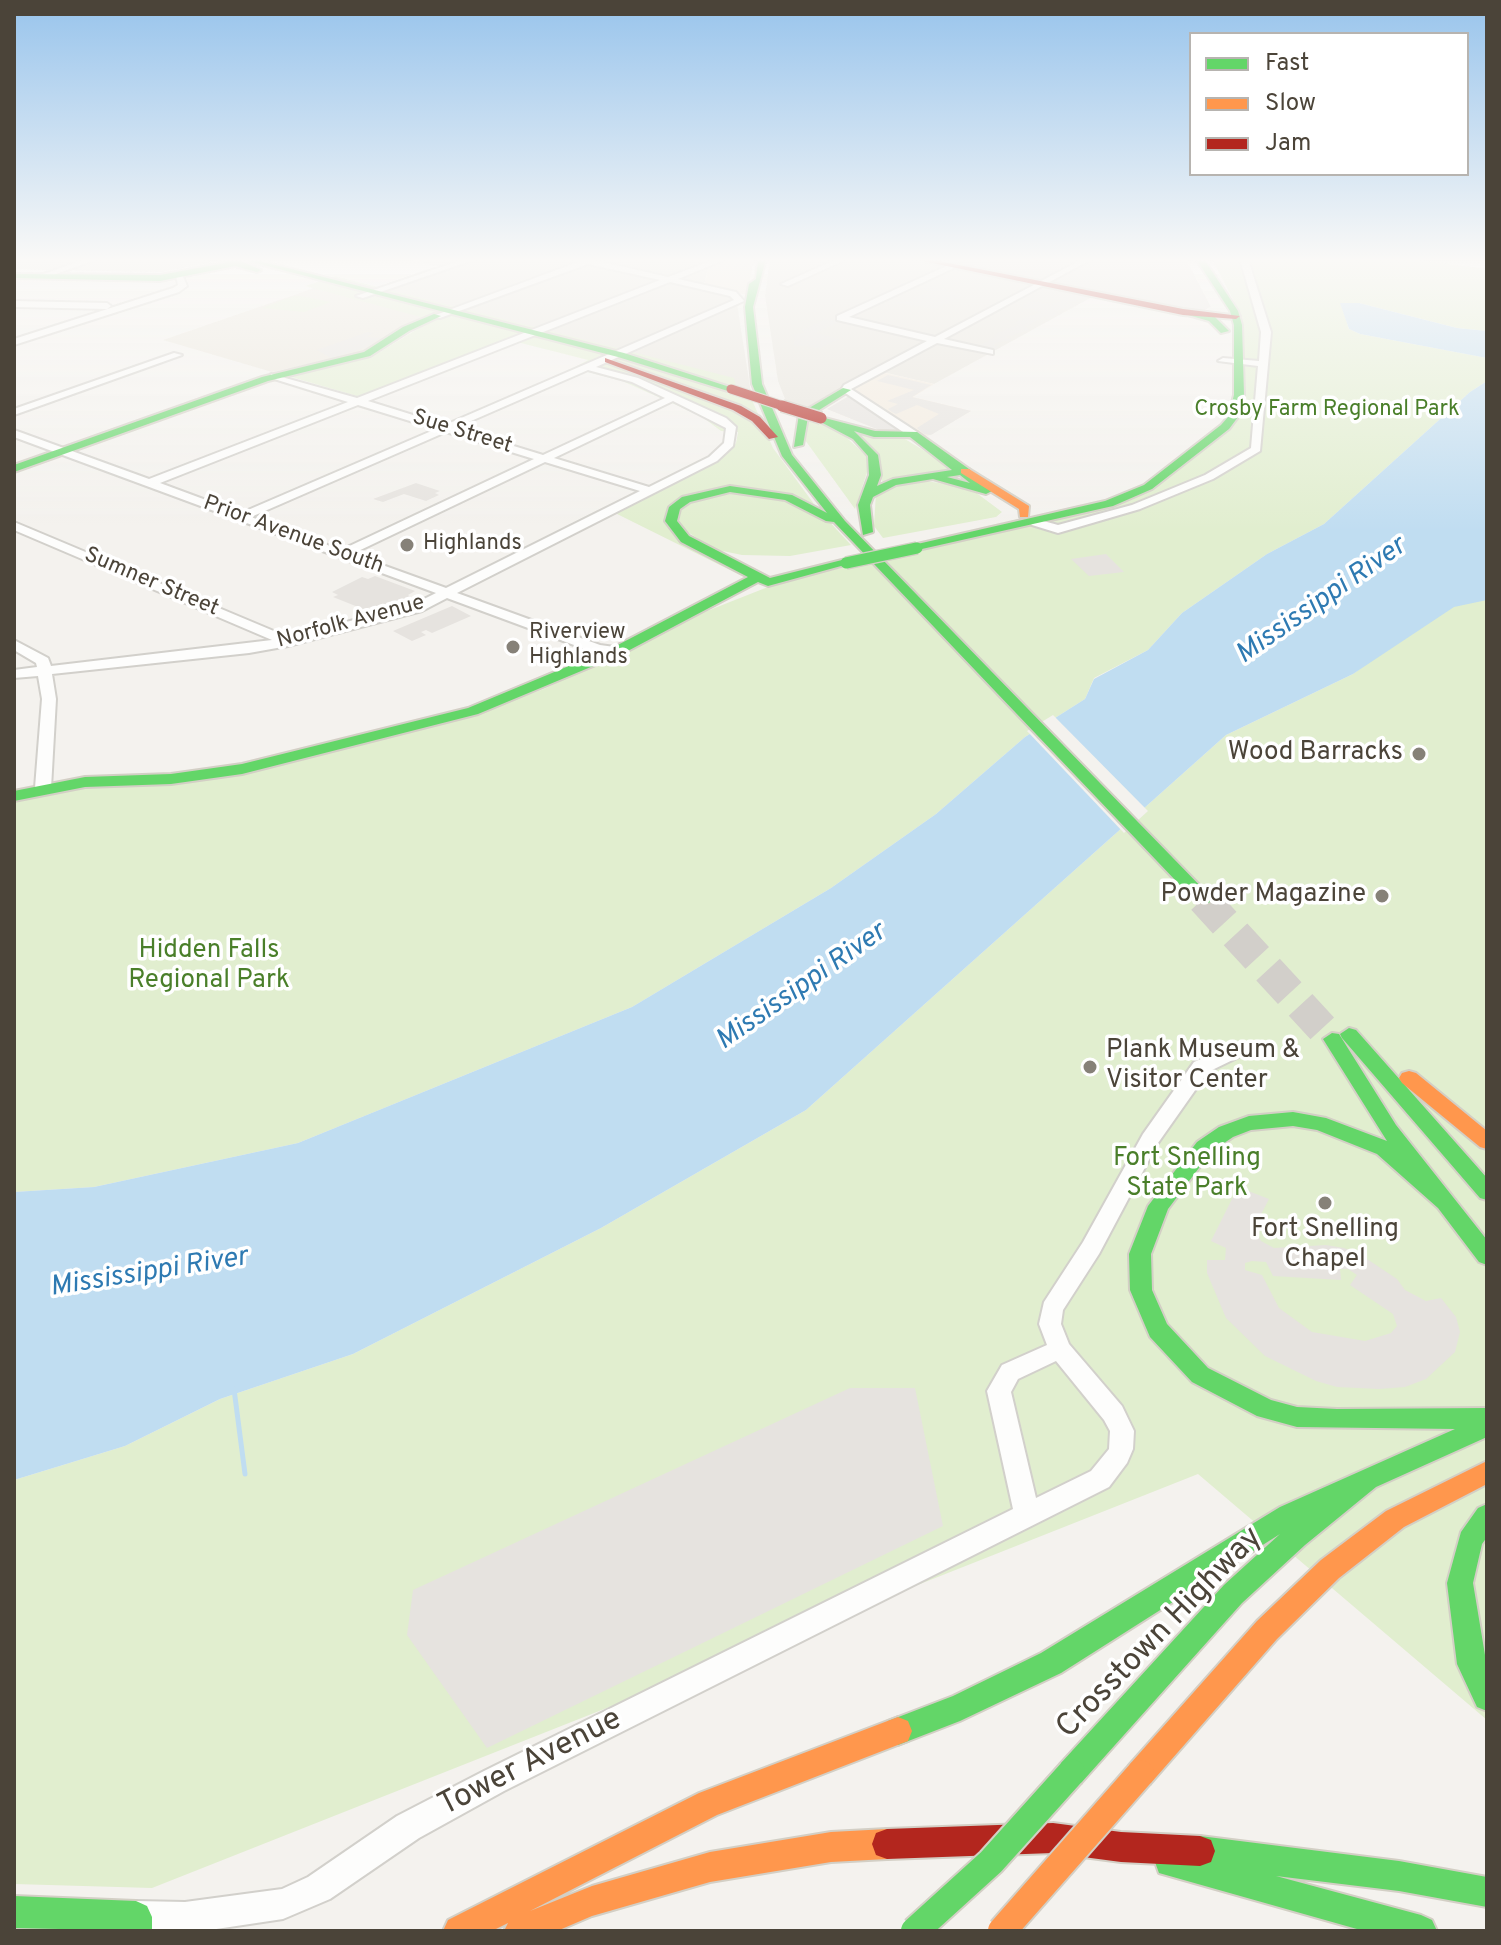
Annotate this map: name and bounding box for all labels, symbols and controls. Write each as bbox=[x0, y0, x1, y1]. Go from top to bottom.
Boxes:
legend bbox=[1189, 32, 1469, 176]
text: Fast bbox=[1265, 49, 1309, 79]
text: Slow bbox=[1265, 89, 1316, 119]
text: Jam bbox=[1265, 129, 1311, 159]
park label: Crosby Farm Regional Park bbox=[1194, 398, 1460, 424]
street label: Sue Street bbox=[409, 405, 515, 461]
street label: Prior Avenue South bbox=[199, 491, 387, 581]
water label: Mississippi River bbox=[1230, 531, 1414, 673]
place label: Highlands bbox=[423, 532, 522, 558]
marker: Highlands bbox=[398, 536, 416, 554]
street label: Sumner Street bbox=[80, 543, 222, 623]
street label: Norfolk Avenue bbox=[274, 591, 428, 655]
place label: Riverview Highlands bbox=[529, 621, 628, 672]
marker: Riverview Highlands bbox=[504, 638, 522, 656]
place label: Wood Barracks bbox=[1228, 738, 1403, 770]
marker: Wood Barracks bbox=[1410, 745, 1428, 763]
place label: Powder Magazine bbox=[1160, 880, 1366, 912]
marker: Powder Magazine bbox=[1373, 887, 1391, 905]
water label: Mississippi River bbox=[710, 917, 894, 1059]
park label: Hidden Falls Regional Park bbox=[128, 936, 290, 998]
place label: Plank Museum & Visitor Center bbox=[1106, 1036, 1300, 1098]
marker: Plank Museum & Visitor Center bbox=[1081, 1058, 1099, 1076]
park label: Fort Snelling State Park bbox=[1113, 1144, 1261, 1206]
marker: Fort Snelling Chapel bbox=[1316, 1194, 1334, 1212]
place label: Fort Snelling Chapel bbox=[1251, 1215, 1399, 1276]
water label: Mississippi River bbox=[48, 1242, 250, 1306]
street label: Crosstown Highway bbox=[1050, 1520, 1272, 1748]
street label: Tower Avenue bbox=[433, 1701, 629, 1827]

